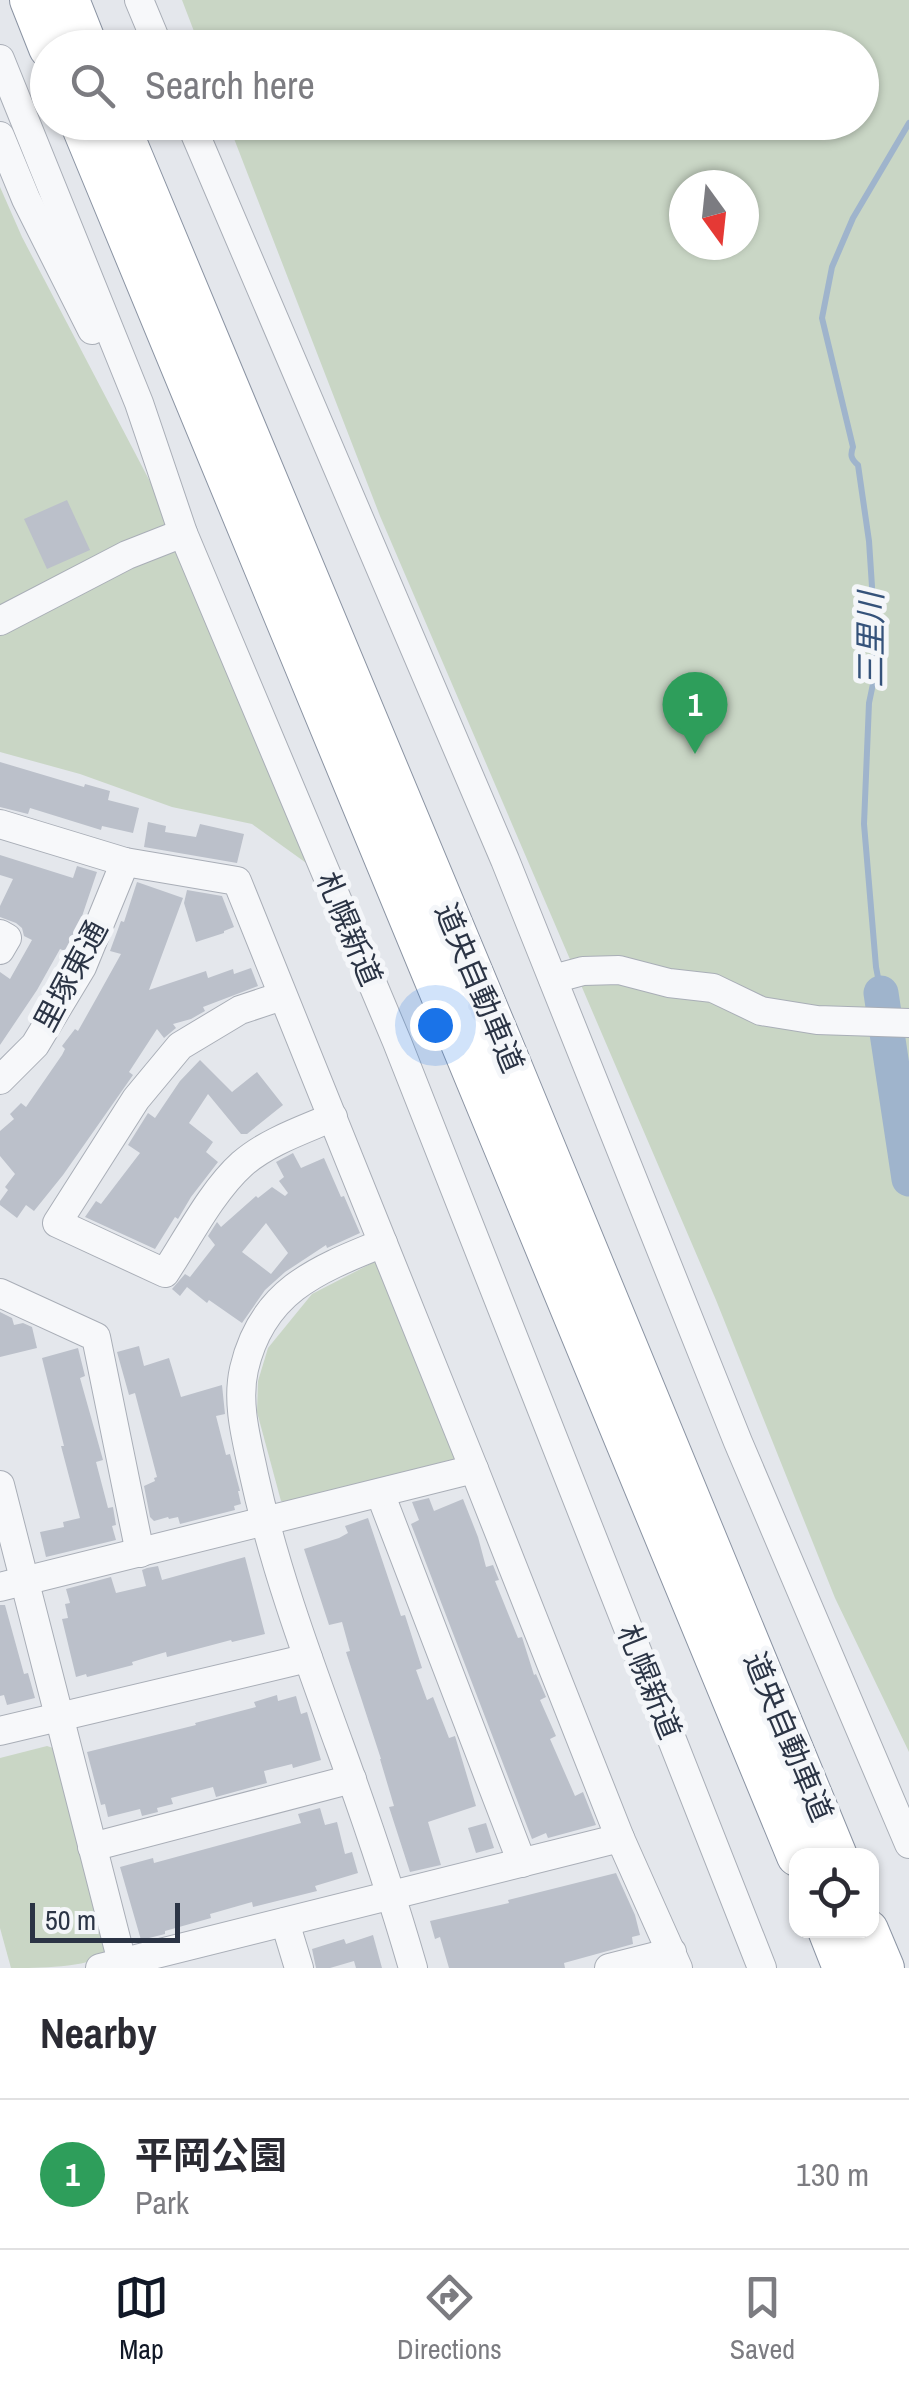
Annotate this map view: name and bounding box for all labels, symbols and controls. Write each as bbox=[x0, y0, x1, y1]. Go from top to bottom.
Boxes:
search box bbox=[30, 30, 879, 140]
icon: search bbox=[65, 58, 120, 113]
text: Search here bbox=[145, 60, 315, 111]
north arrow bbox=[669, 170, 759, 260]
water label: 三里川 bbox=[849, 589, 892, 688]
pin: 1 bbox=[662, 672, 728, 754]
street label: 札幌新道 bbox=[308, 866, 392, 992]
street label: 道央自動車道 bbox=[426, 897, 533, 1078]
street label: 里塚東通 bbox=[24, 913, 116, 1038]
your location bbox=[410, 1000, 461, 1051]
street label: 札幌新道 bbox=[609, 1619, 691, 1745]
street label: 道央自動車道 bbox=[735, 1646, 842, 1827]
map controls bbox=[789, 1848, 879, 1938]
button: locate bbox=[789, 1848, 879, 1938]
scale bar bbox=[30, 1898, 180, 1942]
text: 50 m bbox=[45, 1901, 96, 1939]
text: Nearby bbox=[40, 2005, 157, 2061]
text: 平岡公園 bbox=[135, 2130, 287, 2181]
text: 1 bbox=[65, 2153, 80, 2196]
text: 130 m bbox=[796, 2153, 869, 2196]
text: Park bbox=[135, 2181, 189, 2224]
tab: Map bbox=[114, 2270, 169, 2368]
tab: Directions bbox=[397, 2270, 502, 2368]
tab: Saved bbox=[730, 2270, 795, 2368]

